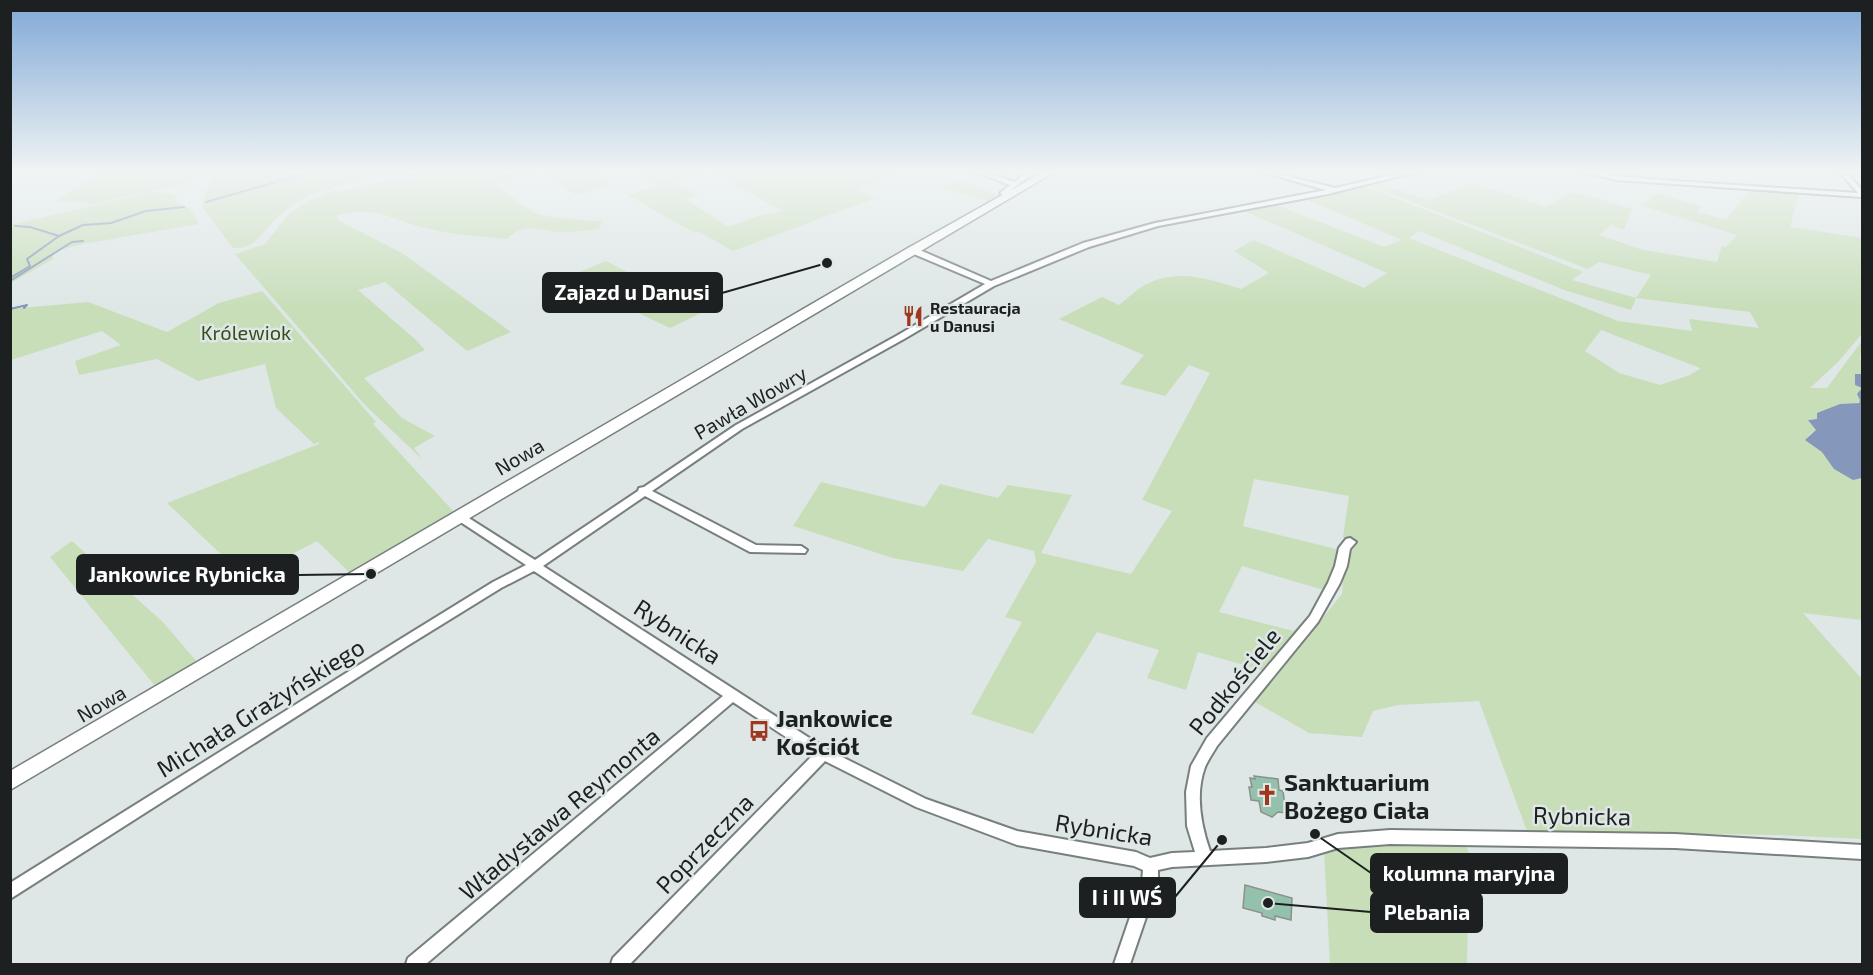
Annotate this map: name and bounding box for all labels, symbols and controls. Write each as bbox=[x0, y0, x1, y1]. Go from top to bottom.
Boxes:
callout: Zajazd u Danusi bbox=[543, 273, 722, 312]
text: Zajazd u Danusi bbox=[554, 279, 710, 304]
place label: Restauracja u Danusi bbox=[930, 298, 1021, 335]
restaurant icon: Restauracja u Danusi bbox=[901, 304, 925, 328]
park label: Królewiok bbox=[201, 320, 291, 344]
street label: Pawła Wowry bbox=[689, 360, 811, 444]
street label: Nowa bbox=[490, 432, 548, 480]
callout: Jankowice Rybnicka bbox=[77, 555, 298, 594]
text: Jankowice Rybnicka bbox=[88, 561, 286, 587]
street label: Rybnicka bbox=[629, 592, 727, 670]
street label: Podkościele bbox=[1182, 621, 1286, 741]
street label: Michała Grażyńskiego bbox=[151, 631, 369, 783]
street label: Nowa bbox=[72, 679, 130, 727]
place label: Jankowice Kościół bbox=[776, 703, 893, 760]
bus stop icon: Jankowice Kościół bbox=[747, 719, 771, 743]
street label: Władysława Reymonta bbox=[453, 721, 665, 905]
place label: Sanktuarium Bożego Ciała bbox=[1284, 767, 1430, 824]
church icon: Sanktuarium Bożego Ciała bbox=[1255, 783, 1279, 807]
street label: Poprzeczna bbox=[649, 787, 759, 899]
street label: Rybnicka bbox=[1533, 800, 1631, 830]
street label: Rybnicka bbox=[1053, 807, 1155, 851]
callout: kolumna maryjna bbox=[1371, 854, 1567, 893]
text: kolumna maryjna bbox=[1383, 860, 1555, 886]
callout: I i II WŚ bbox=[1080, 878, 1175, 917]
text: I i II WŚ bbox=[1092, 884, 1162, 909]
callout: Plebania bbox=[1371, 893, 1482, 932]
text: Plebania bbox=[1384, 899, 1470, 924]

